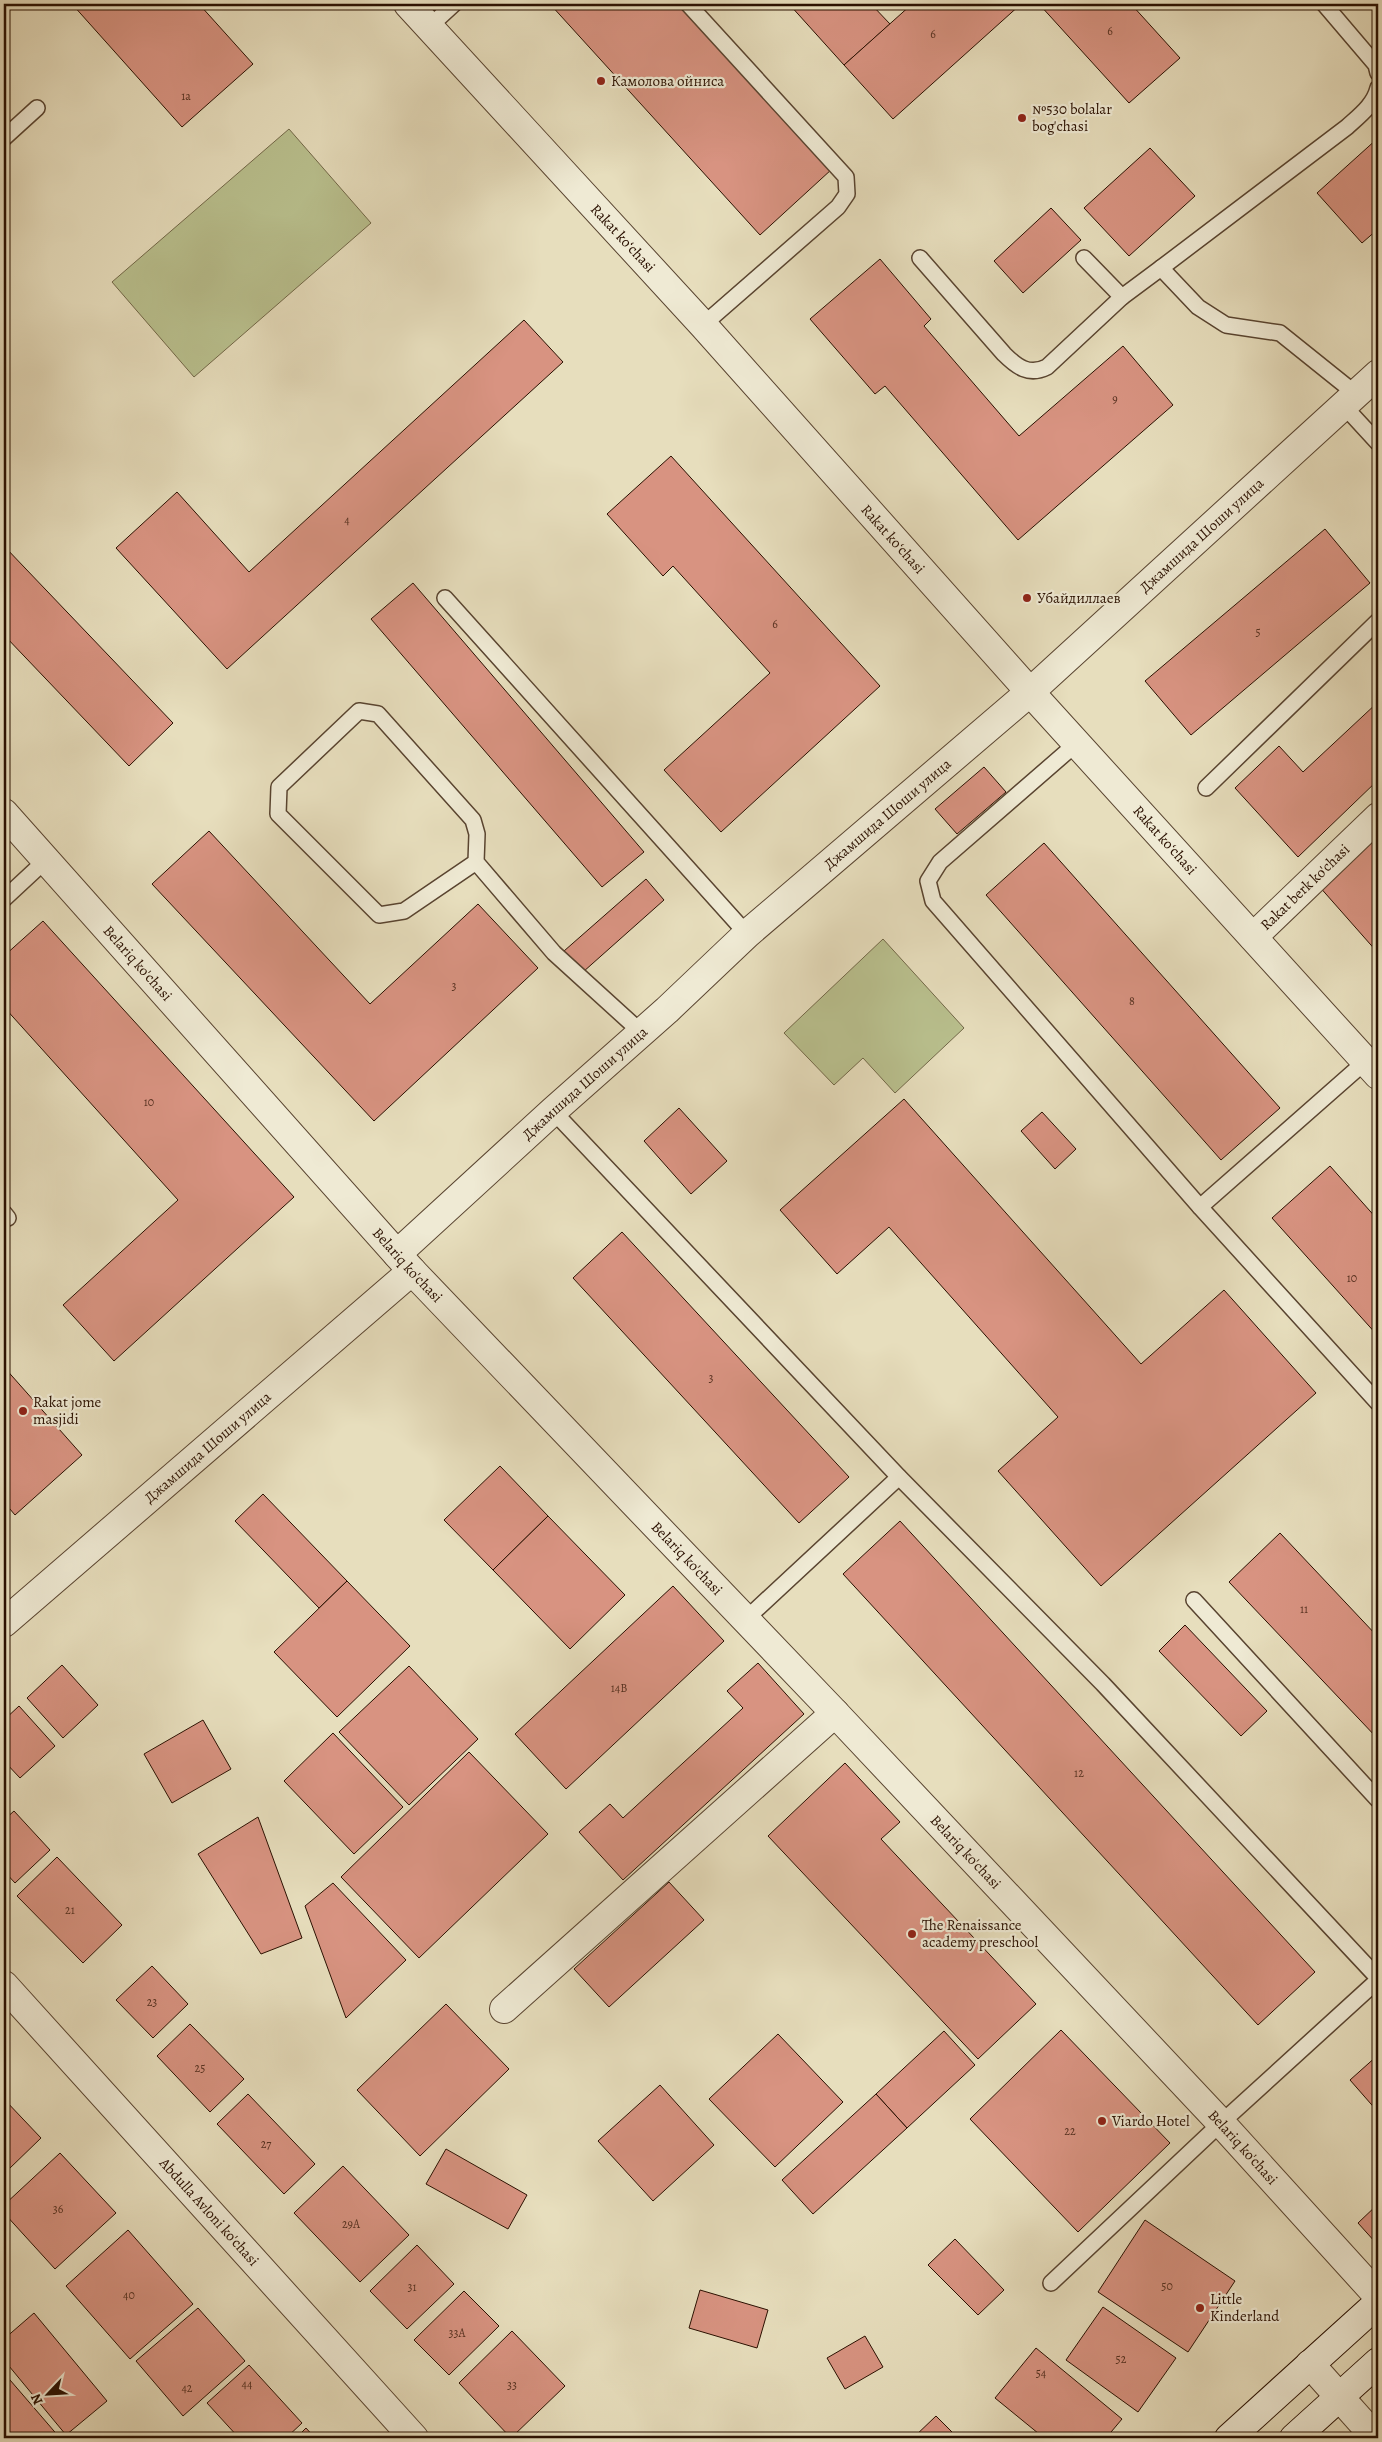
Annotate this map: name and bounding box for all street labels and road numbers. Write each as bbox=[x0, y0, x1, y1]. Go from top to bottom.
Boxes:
street label: Rakat koʻchasi bbox=[586, 199, 660, 277]
street label: Джамшида Шоши улица bbox=[1135, 473, 1268, 597]
street label: Rakat koʻchasi bbox=[857, 500, 929, 578]
street label: Джамшида Шоши улица bbox=[819, 754, 955, 874]
street label: Rakat koʻchasi bbox=[1129, 801, 1201, 879]
street label: Rakat berk ko'chasi bbox=[1256, 840, 1354, 935]
street label: Belariq ko'chasi bbox=[99, 921, 177, 1005]
street label: Джамшида Шоши улица bbox=[518, 1022, 652, 1144]
street label: Belariq ko'chasi bbox=[368, 1223, 447, 1307]
street label: Джамшида Шоши улица bbox=[140, 1387, 275, 1508]
street label: Belariq ko'chasi bbox=[647, 1517, 727, 1599]
street label: Belariq ko'chasi bbox=[926, 1811, 1006, 1893]
street label: Belariq ko'chasi bbox=[1204, 2105, 1282, 2189]
street label: Abdulla Avloni ko'chasi bbox=[154, 2153, 264, 2270]

